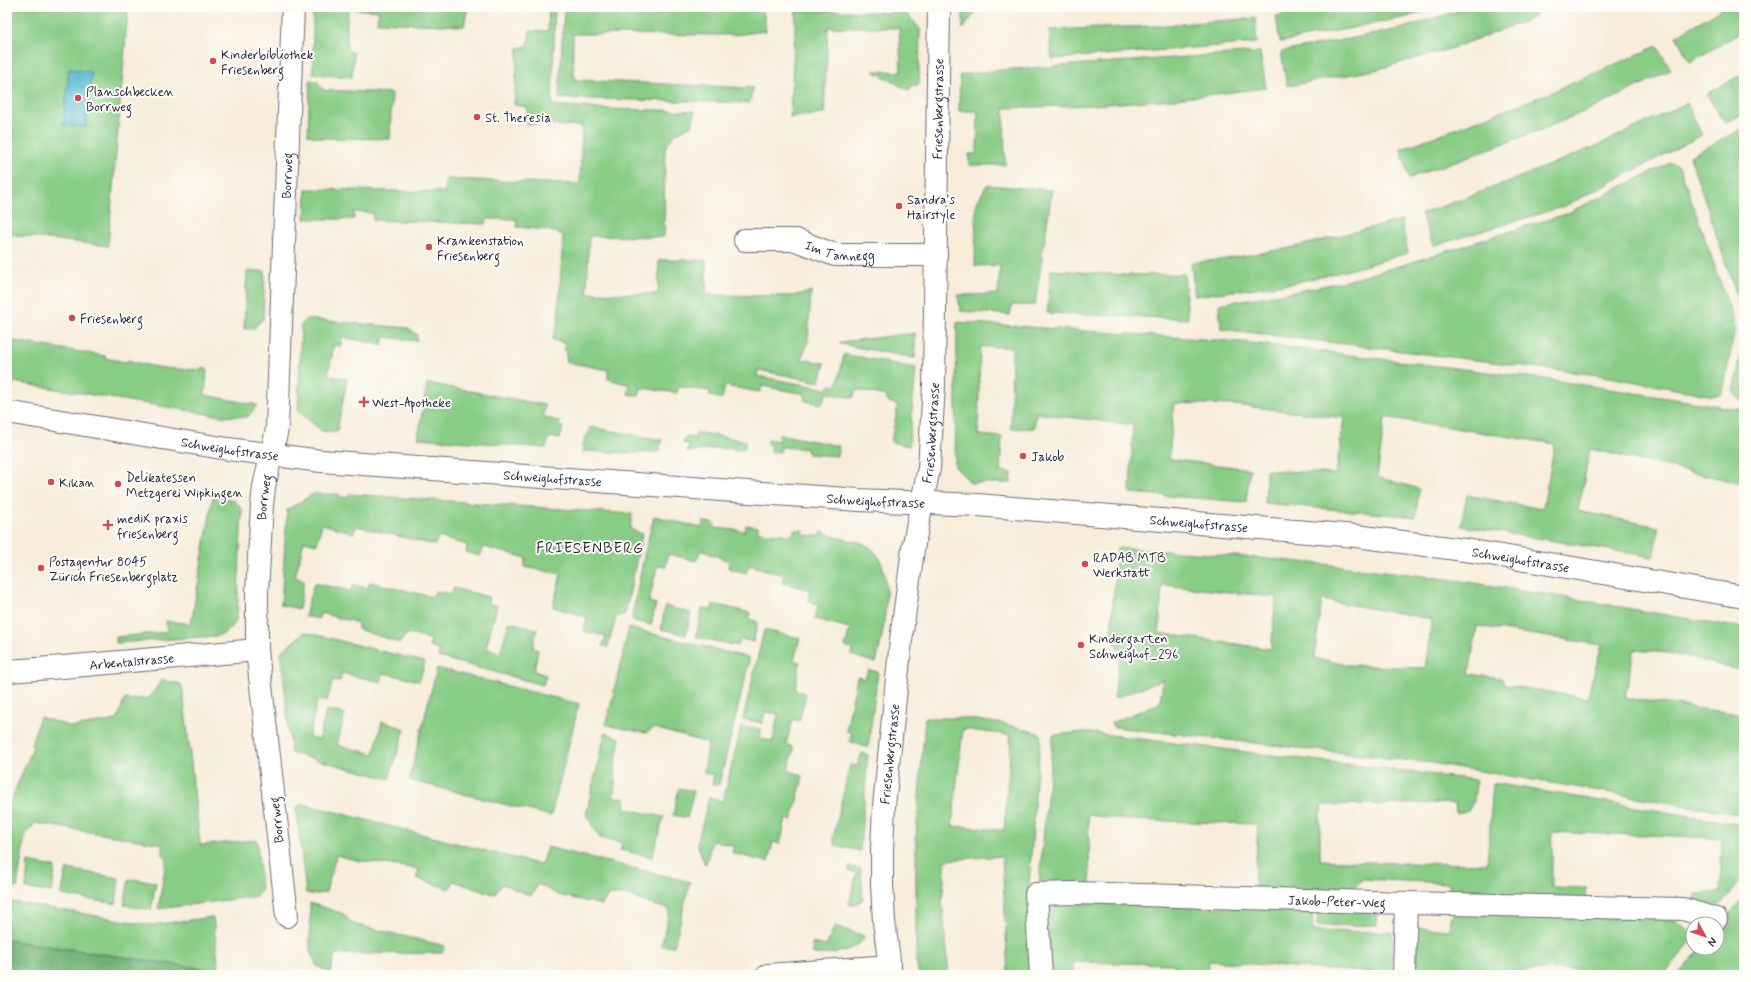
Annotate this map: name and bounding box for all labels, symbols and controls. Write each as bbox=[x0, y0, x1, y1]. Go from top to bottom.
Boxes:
place label: Kinderbibliothek Friesenberg bbox=[221, 47, 314, 81]
marker: Kinderbibliothek Friesenberg bbox=[208, 56, 218, 66]
street label: Friesenbergstrasse bbox=[930, 58, 950, 160]
place label: Planschbecken Borrweg bbox=[86, 84, 174, 118]
marker: Planschbecken Borrweg bbox=[73, 93, 83, 103]
place label: St. Theresia bbox=[485, 110, 552, 127]
marker: St. Theresia bbox=[472, 112, 482, 122]
street label: Borrweg bbox=[279, 152, 299, 199]
place label: Sandra's Hairstyle bbox=[907, 192, 956, 224]
marker: Sandra's Hairstyle bbox=[894, 201, 904, 211]
place label: Krankenstation Friesenberg bbox=[437, 233, 524, 267]
street label: Im Tannegg bbox=[802, 237, 875, 267]
marker: Krankenstation Friesenberg bbox=[424, 242, 434, 252]
place label: Friesenberg bbox=[80, 311, 143, 330]
marker: Friesenberg bbox=[67, 313, 77, 323]
street label: Friesenbergstrasse bbox=[919, 382, 944, 485]
place label: West-Apotheke bbox=[372, 395, 451, 413]
marker: West-Apotheke bbox=[359, 397, 369, 407]
street label: Schweighofstrasse bbox=[180, 434, 280, 465]
place label: Jakob bbox=[1031, 449, 1064, 466]
marker: Jakob bbox=[1018, 451, 1028, 461]
street label: Schweighofstrasse bbox=[503, 467, 602, 491]
place label: Delikatessen Metzgerei Wipkingen bbox=[126, 470, 243, 504]
street label: Borrweg bbox=[254, 473, 279, 520]
place label: Kikan bbox=[59, 475, 95, 492]
marker: Kikan bbox=[46, 477, 56, 487]
marker: Delikatessen Metzgerei Wipkingen bbox=[113, 479, 123, 489]
street label: Schweighofstrasse bbox=[826, 491, 925, 513]
place label: mediX praxis friesenberg bbox=[117, 511, 188, 545]
street label: Schweighofstrasse bbox=[1149, 512, 1249, 537]
marker: mediX praxis friesenberg bbox=[102, 519, 114, 531]
district label: FRIESENBERG bbox=[536, 539, 644, 559]
street label: Schweighofstrasse bbox=[1470, 544, 1571, 577]
place label: RADAB MTB Werkstatt bbox=[1093, 550, 1166, 582]
place label: Postagentur 8045 Zürich Friesenbergplatz bbox=[49, 554, 179, 588]
marker: RADAB MTB Werkstatt bbox=[1080, 559, 1090, 569]
marker: Postagentur 8045 Zürich Friesenbergplatz bbox=[36, 563, 46, 573]
place label: Kindergarten Schweighof_296 bbox=[1089, 631, 1178, 663]
marker: Kindergarten Schweighof_296 bbox=[1076, 640, 1086, 650]
street label: Arbentalstrasse bbox=[89, 650, 175, 675]
street label: Friesenbergstrasse bbox=[877, 703, 904, 805]
street label: Borrweg bbox=[267, 796, 290, 844]
street label: Jakob-Peter-Weg bbox=[1287, 892, 1386, 914]
north arrow bbox=[1685, 916, 1725, 956]
text: N bbox=[1704, 934, 1720, 949]

